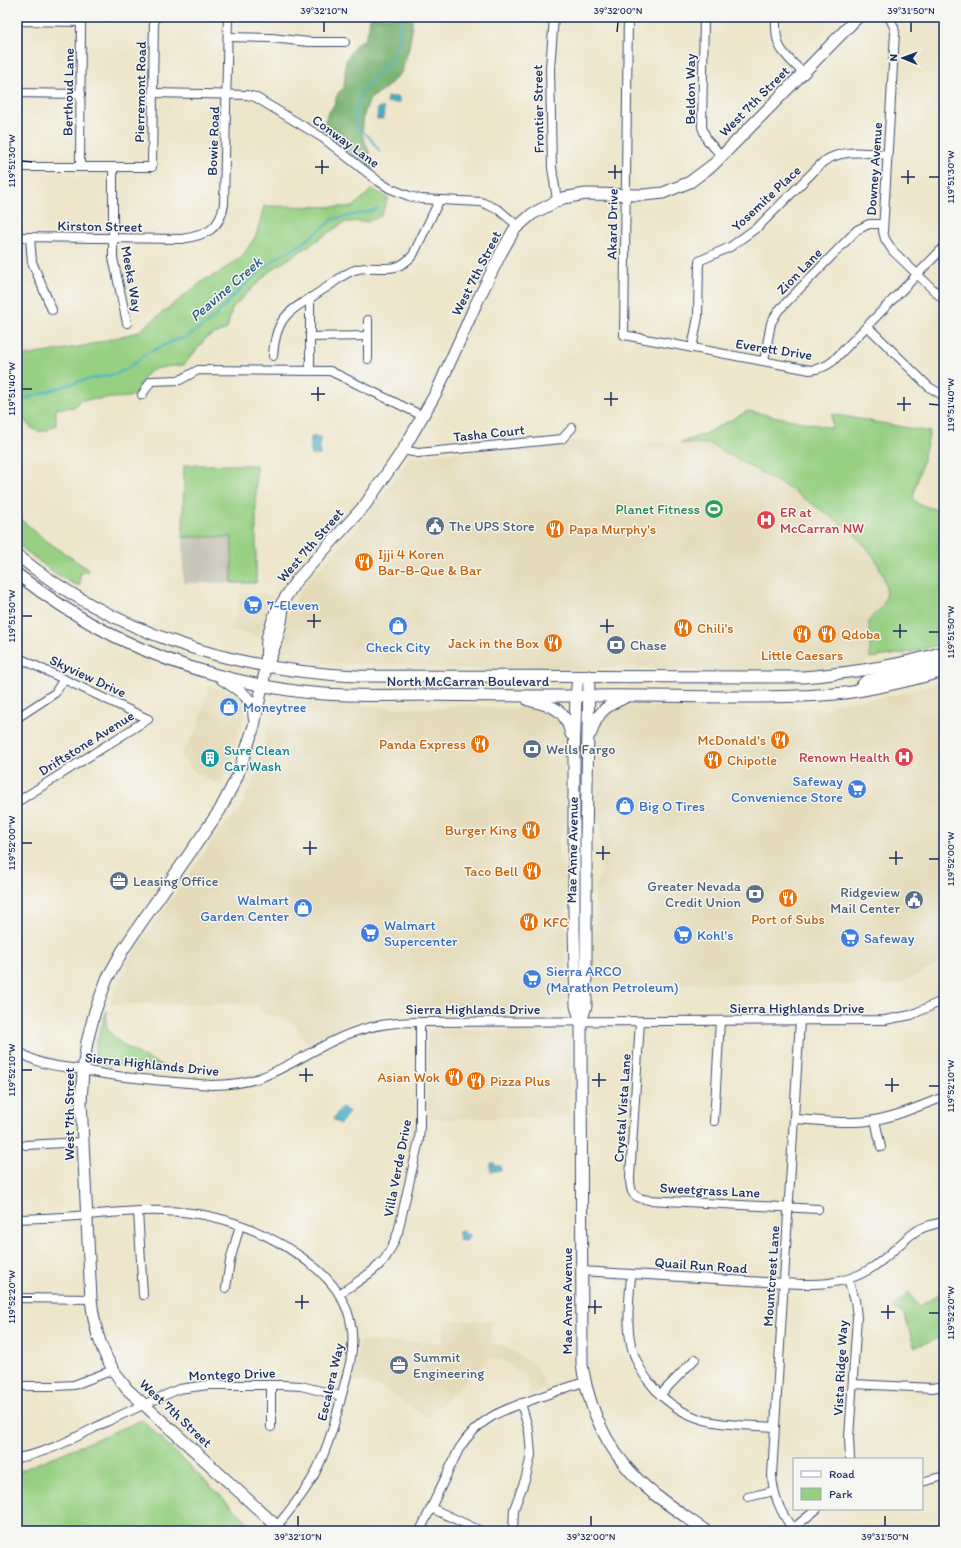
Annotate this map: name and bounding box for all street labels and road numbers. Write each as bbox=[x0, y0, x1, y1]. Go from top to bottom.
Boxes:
street label: Pierremont Road bbox=[131, 41, 150, 143]
street label: Berthoud Lane bbox=[59, 47, 78, 136]
street label: Beldon Way bbox=[682, 53, 699, 125]
street label: West 7th Street bbox=[715, 62, 793, 140]
street label: Frontier Street bbox=[529, 64, 548, 154]
street label: Bowie Road bbox=[204, 106, 223, 176]
street label: Conway Lane bbox=[309, 111, 383, 172]
street label: Downey Avenue bbox=[863, 121, 886, 216]
street label: Yosemite Place bbox=[728, 162, 805, 235]
street label: Akard Drive bbox=[603, 188, 622, 260]
street label: Kirston Street bbox=[57, 217, 143, 236]
street label: West 7th Street bbox=[448, 228, 505, 318]
street label: Zion Lane bbox=[773, 244, 826, 298]
street label: Meeks Way bbox=[117, 245, 146, 314]
street label: Everett Drive bbox=[734, 335, 814, 364]
street label: Tasha Court bbox=[452, 421, 526, 446]
street label: West 7th Street bbox=[273, 505, 347, 586]
street label: Skyview Drive bbox=[47, 651, 129, 702]
street label: North McCarran Boulevard bbox=[387, 673, 550, 690]
street label: Driftstone Avenue bbox=[35, 707, 137, 780]
street label: Mae Anne Avenue bbox=[563, 796, 582, 904]
street label: Sierra Highlands Drive bbox=[730, 1000, 865, 1017]
street label: Sierra Highlands Drive bbox=[406, 1001, 541, 1018]
street label: Sierra Highlands Drive bbox=[84, 1049, 220, 1080]
street label: Crystal Vista Lane bbox=[610, 1053, 635, 1163]
street label: West 7th Street bbox=[61, 1068, 78, 1160]
street label: Villa Verde Drive bbox=[380, 1118, 415, 1218]
street label: Sweetgrass Lane bbox=[659, 1179, 761, 1202]
street label: Mountcrest Lane bbox=[759, 1225, 784, 1327]
street label: Mae Anne Avenue bbox=[559, 1247, 576, 1354]
street label: Quail Run Road bbox=[654, 1254, 748, 1277]
street label: Vista Ridge Way bbox=[830, 1319, 852, 1416]
street label: Escalera Way bbox=[313, 1341, 348, 1423]
street label: Montego Drive bbox=[188, 1364, 276, 1385]
street label: West 7th Street bbox=[136, 1375, 215, 1451]

